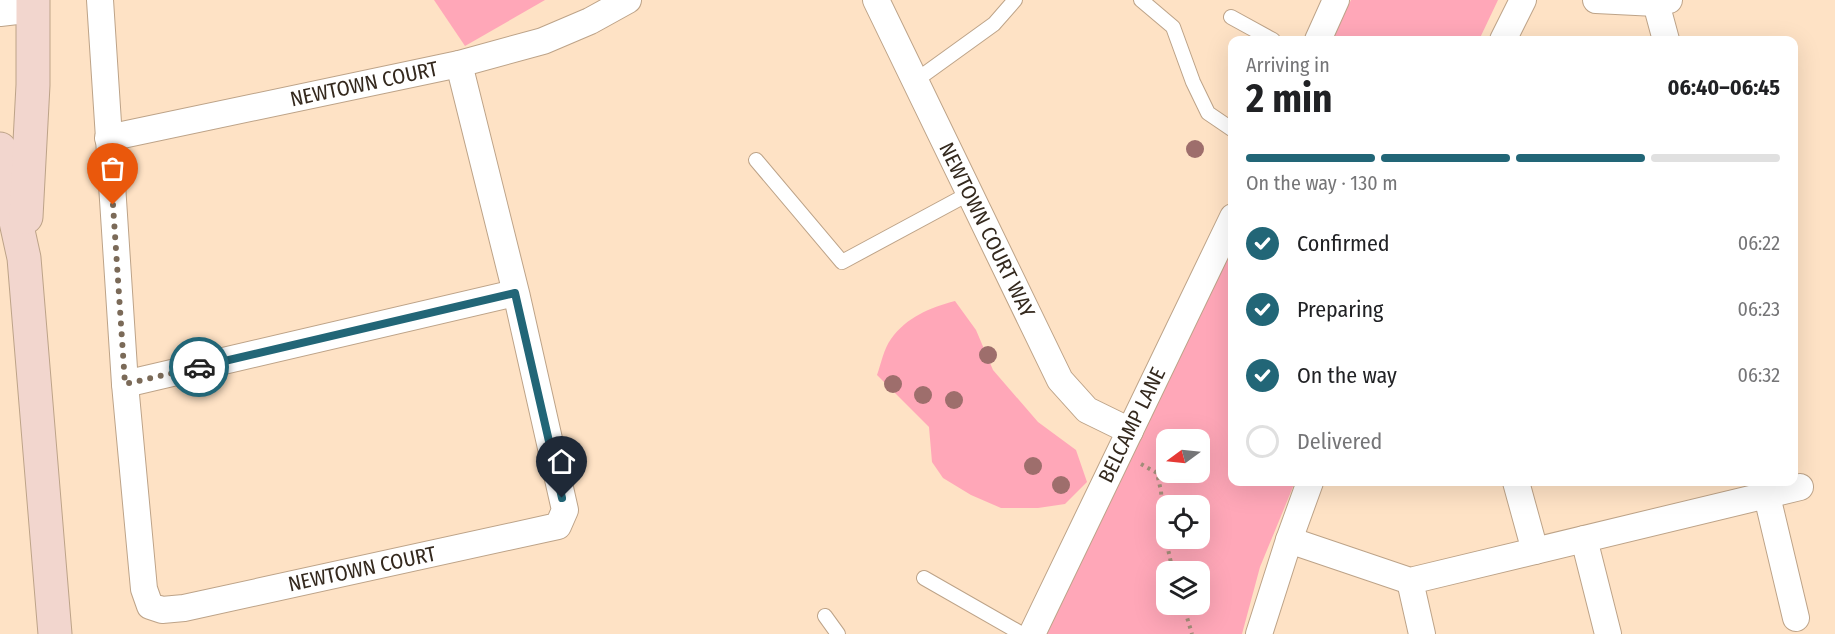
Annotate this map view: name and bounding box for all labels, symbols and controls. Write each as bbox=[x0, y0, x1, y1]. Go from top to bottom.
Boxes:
text: Arriving in bbox=[1246, 53, 1330, 77]
street label: NEWTOWN COURT bbox=[288, 56, 441, 112]
text: 06:40–06:45 bbox=[1667, 74, 1780, 101]
text: 2 min bbox=[1246, 76, 1332, 122]
street label: NEWTOWN COURT WAY bbox=[933, 138, 1041, 322]
pin bbox=[87, 143, 138, 205]
icon: bag bbox=[96, 152, 129, 185]
text: On the way · 130 m bbox=[1246, 171, 1398, 195]
icon: check bbox=[1246, 227, 1279, 260]
text: Confirmed bbox=[1297, 230, 1390, 257]
text: 06:22 bbox=[1738, 231, 1780, 255]
icon: check bbox=[1246, 293, 1279, 326]
text: Preparing bbox=[1297, 296, 1383, 323]
text: 06:23 bbox=[1738, 297, 1780, 321]
courier bbox=[169, 337, 229, 397]
icon: car bbox=[183, 351, 216, 384]
icon: check bbox=[1246, 359, 1279, 392]
text: On the way bbox=[1297, 362, 1397, 389]
street label: BELCAMP LANE bbox=[1093, 363, 1171, 487]
text: 06:32 bbox=[1738, 363, 1780, 387]
text: Delivered bbox=[1297, 428, 1382, 455]
north arrow bbox=[1156, 429, 1210, 483]
map controls bbox=[1156, 429, 1210, 615]
pin bbox=[536, 436, 587, 498]
icon: home bbox=[545, 445, 578, 478]
button: locate bbox=[1156, 495, 1210, 549]
street label: NEWTOWN COURT bbox=[286, 541, 439, 597]
button: layers bbox=[1156, 561, 1210, 615]

